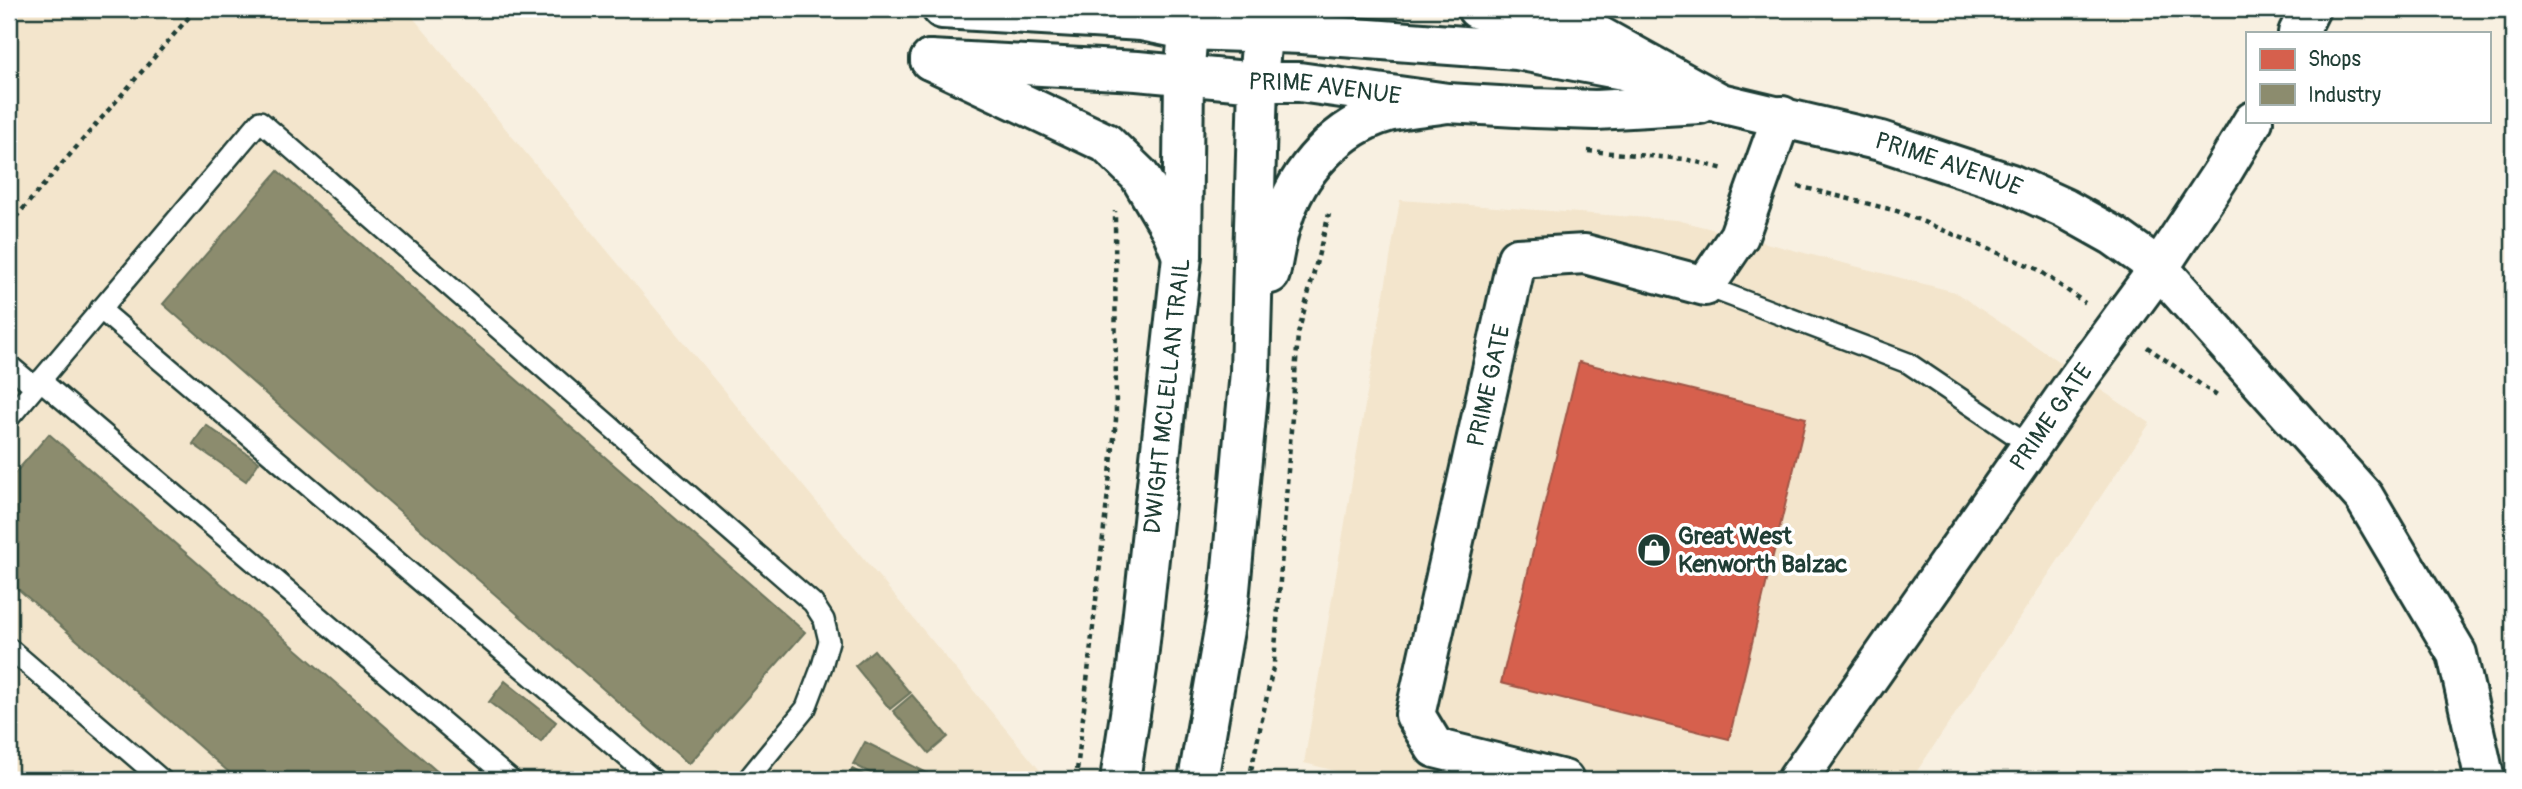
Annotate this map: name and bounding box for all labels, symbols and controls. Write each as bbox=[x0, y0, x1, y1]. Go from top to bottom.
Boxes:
legend bbox=[2246, 32, 2490, 122]
text: Shops bbox=[2308, 46, 2361, 73]
street label: PRIME AVENUE bbox=[1247, 67, 1403, 111]
text: Industry bbox=[2308, 82, 2381, 109]
street label: PRIME AVENUE bbox=[1871, 126, 2027, 202]
street label: DWIGHT MCLELLAN TRAIL bbox=[1138, 257, 1197, 535]
street label: PRIME GATE bbox=[1461, 322, 1517, 450]
street label: PRIME GATE bbox=[2004, 358, 2099, 477]
place label: Great West Kenworth Balzac bbox=[1678, 522, 1848, 579]
shop icon: Great West Kenworth Balzac bbox=[1635, 531, 1673, 569]

